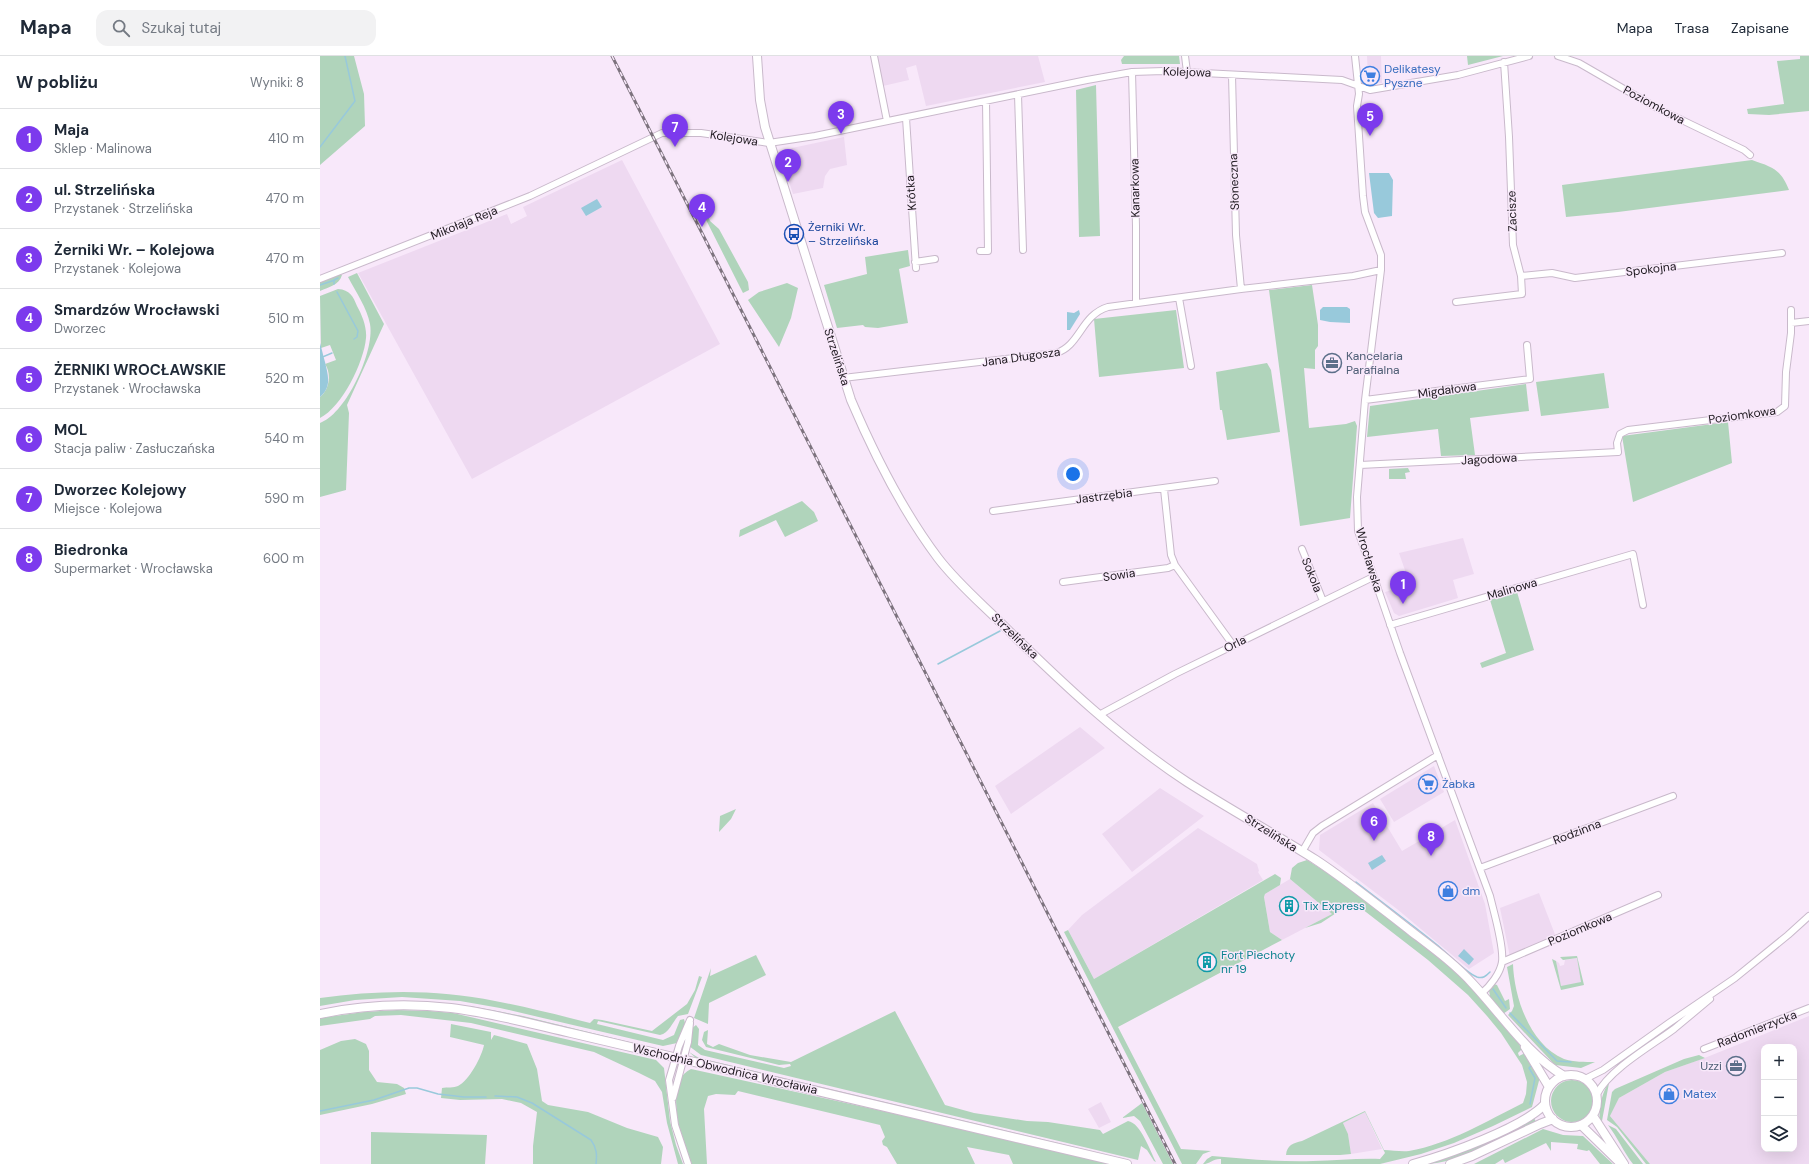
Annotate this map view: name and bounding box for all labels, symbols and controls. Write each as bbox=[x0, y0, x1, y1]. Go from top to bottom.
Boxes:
search box bbox=[96, 10, 376, 46]
text: Mapa bbox=[20, 15, 72, 40]
icon: search bbox=[110, 17, 132, 39]
text: Szukaj tutaj bbox=[142, 18, 221, 38]
text: Mapa bbox=[1617, 19, 1653, 37]
text: Trasa bbox=[1675, 19, 1709, 37]
text: Zapisane bbox=[1731, 19, 1789, 37]
place label: Delikatesy Pyszne bbox=[1384, 61, 1441, 91]
street label: Kolejowa bbox=[1162, 63, 1212, 81]
supermarket icon: Delikatesy Pyszne bbox=[1359, 65, 1381, 87]
text: W pobliżu bbox=[16, 71, 98, 93]
text: Wyniki: 8 bbox=[250, 74, 304, 91]
street label: Poziomkowa bbox=[1620, 82, 1688, 128]
pin: 3 bbox=[828, 101, 854, 134]
pin: 5 bbox=[1357, 103, 1383, 136]
pin: 7 bbox=[662, 114, 688, 147]
text: Maja bbox=[54, 120, 89, 140]
street label: Kolejowa bbox=[709, 126, 759, 150]
text: 1 bbox=[27, 130, 31, 147]
text: 410 m bbox=[268, 130, 304, 147]
text: Sklep · Malinowa bbox=[54, 140, 152, 157]
pin: 2 bbox=[775, 149, 801, 182]
street label: Słoneczna bbox=[1225, 153, 1243, 211]
street label: Kanarkowa bbox=[1126, 158, 1144, 218]
street label: Krótka bbox=[902, 175, 920, 211]
text: ul. Strzelińska bbox=[54, 180, 155, 200]
text: 2 bbox=[25, 190, 33, 207]
text: 470 m bbox=[265, 190, 304, 207]
street label: Zacisze bbox=[1503, 190, 1521, 232]
pin: 4 bbox=[689, 194, 715, 227]
text: Przystanek · Strzelińska bbox=[54, 200, 193, 217]
street label: Mikołaja Reja bbox=[428, 202, 500, 244]
place label: Żerniki Wr. – Strzelińska bbox=[808, 219, 879, 249]
bus stop icon: Żerniki Wr. – Strzelińska bbox=[783, 223, 805, 245]
text: Żerniki Wr. – Kolejowa bbox=[54, 240, 215, 260]
text: 3 bbox=[25, 250, 33, 267]
text: 470 m bbox=[265, 250, 304, 267]
street label: Spokojna bbox=[1625, 258, 1677, 280]
text: Przystanek · Kolejowa bbox=[54, 260, 181, 277]
text: Smardzów Wrocławski bbox=[54, 300, 220, 320]
text: 4 bbox=[25, 310, 33, 327]
text: 510 m bbox=[268, 310, 304, 327]
text: Dworzec bbox=[54, 320, 106, 337]
street label: Strzelińska bbox=[820, 326, 854, 388]
street label: Jana Długosza bbox=[981, 344, 1061, 370]
place label: Kancelaria Parafialna bbox=[1346, 348, 1403, 378]
office icon: Kancelaria Parafialna bbox=[1321, 352, 1343, 374]
text: ŻERNIKI WROCŁAWSKIE bbox=[54, 360, 226, 380]
text: 5 bbox=[25, 370, 33, 387]
text: 520 m bbox=[265, 370, 304, 387]
street label: Migdałowa bbox=[1417, 378, 1477, 402]
text: Przystanek · Wrocławska bbox=[54, 380, 201, 397]
street label: Poziomkowa bbox=[1707, 402, 1777, 428]
text: MOL bbox=[54, 420, 87, 440]
text: 6 bbox=[25, 430, 33, 447]
text: 540 m bbox=[264, 430, 304, 447]
text: Stacja paliw · Zasłuczańska bbox=[54, 440, 215, 457]
street label: Jagodowa bbox=[1461, 450, 1517, 468]
your location bbox=[1063, 464, 1083, 484]
text: Dworzec Kolejowy bbox=[54, 480, 187, 500]
street label: Jastrzębia bbox=[1075, 485, 1133, 507]
text: 7 bbox=[26, 490, 32, 507]
text: 590 m bbox=[264, 490, 304, 507]
text: Miejsce · Kolejowa bbox=[54, 500, 162, 517]
street label: Wrocławska bbox=[1352, 526, 1386, 594]
text: Biedronka bbox=[54, 540, 128, 560]
text: 8 bbox=[25, 550, 33, 567]
text: 600 m bbox=[263, 550, 304, 567]
street label: Sokola bbox=[1298, 555, 1326, 595]
text: Supermarket · Wrocławska bbox=[54, 560, 213, 577]
street label: Sowia bbox=[1102, 565, 1136, 585]
pin: 1 bbox=[1390, 571, 1416, 604]
street label: Malinowa bbox=[1485, 574, 1539, 604]
street label: Strzelińska bbox=[988, 610, 1042, 662]
street label: Orla bbox=[1221, 632, 1249, 656]
supermarket icon: Żabka bbox=[1417, 773, 1439, 795]
place label: Żabka bbox=[1442, 776, 1475, 792]
pin: 6 bbox=[1361, 808, 1387, 841]
street label: Strzelińska bbox=[1242, 810, 1300, 856]
street label: Rodzinna bbox=[1551, 816, 1603, 848]
pin: 8 bbox=[1418, 823, 1444, 856]
shop icon: dm bbox=[1437, 880, 1459, 902]
place label: dm bbox=[1462, 883, 1480, 899]
building icon: Tix Express bbox=[1278, 895, 1300, 917]
place label: Tix Express bbox=[1303, 898, 1365, 914]
street label: Poziomkowa bbox=[1546, 908, 1614, 950]
place label: Fort Piechoty nr 19 bbox=[1221, 947, 1296, 977]
building icon: Fort Piechoty nr 19 bbox=[1196, 951, 1218, 973]
street label: Radomierzycka bbox=[1715, 1006, 1799, 1052]
street label: Wschodnia Obwodnica Wrocławia bbox=[631, 1040, 819, 1098]
map controls bbox=[1761, 1044, 1797, 1152]
button: + bbox=[1761, 1044, 1797, 1080]
office icon: Uzzi bbox=[1725, 1055, 1747, 1077]
place label: Uzzi bbox=[1700, 1058, 1722, 1074]
button: − bbox=[1761, 1080, 1797, 1116]
shop icon: Matex bbox=[1658, 1083, 1680, 1105]
place label: Matex bbox=[1683, 1086, 1717, 1102]
button: layers bbox=[1761, 1116, 1797, 1152]

